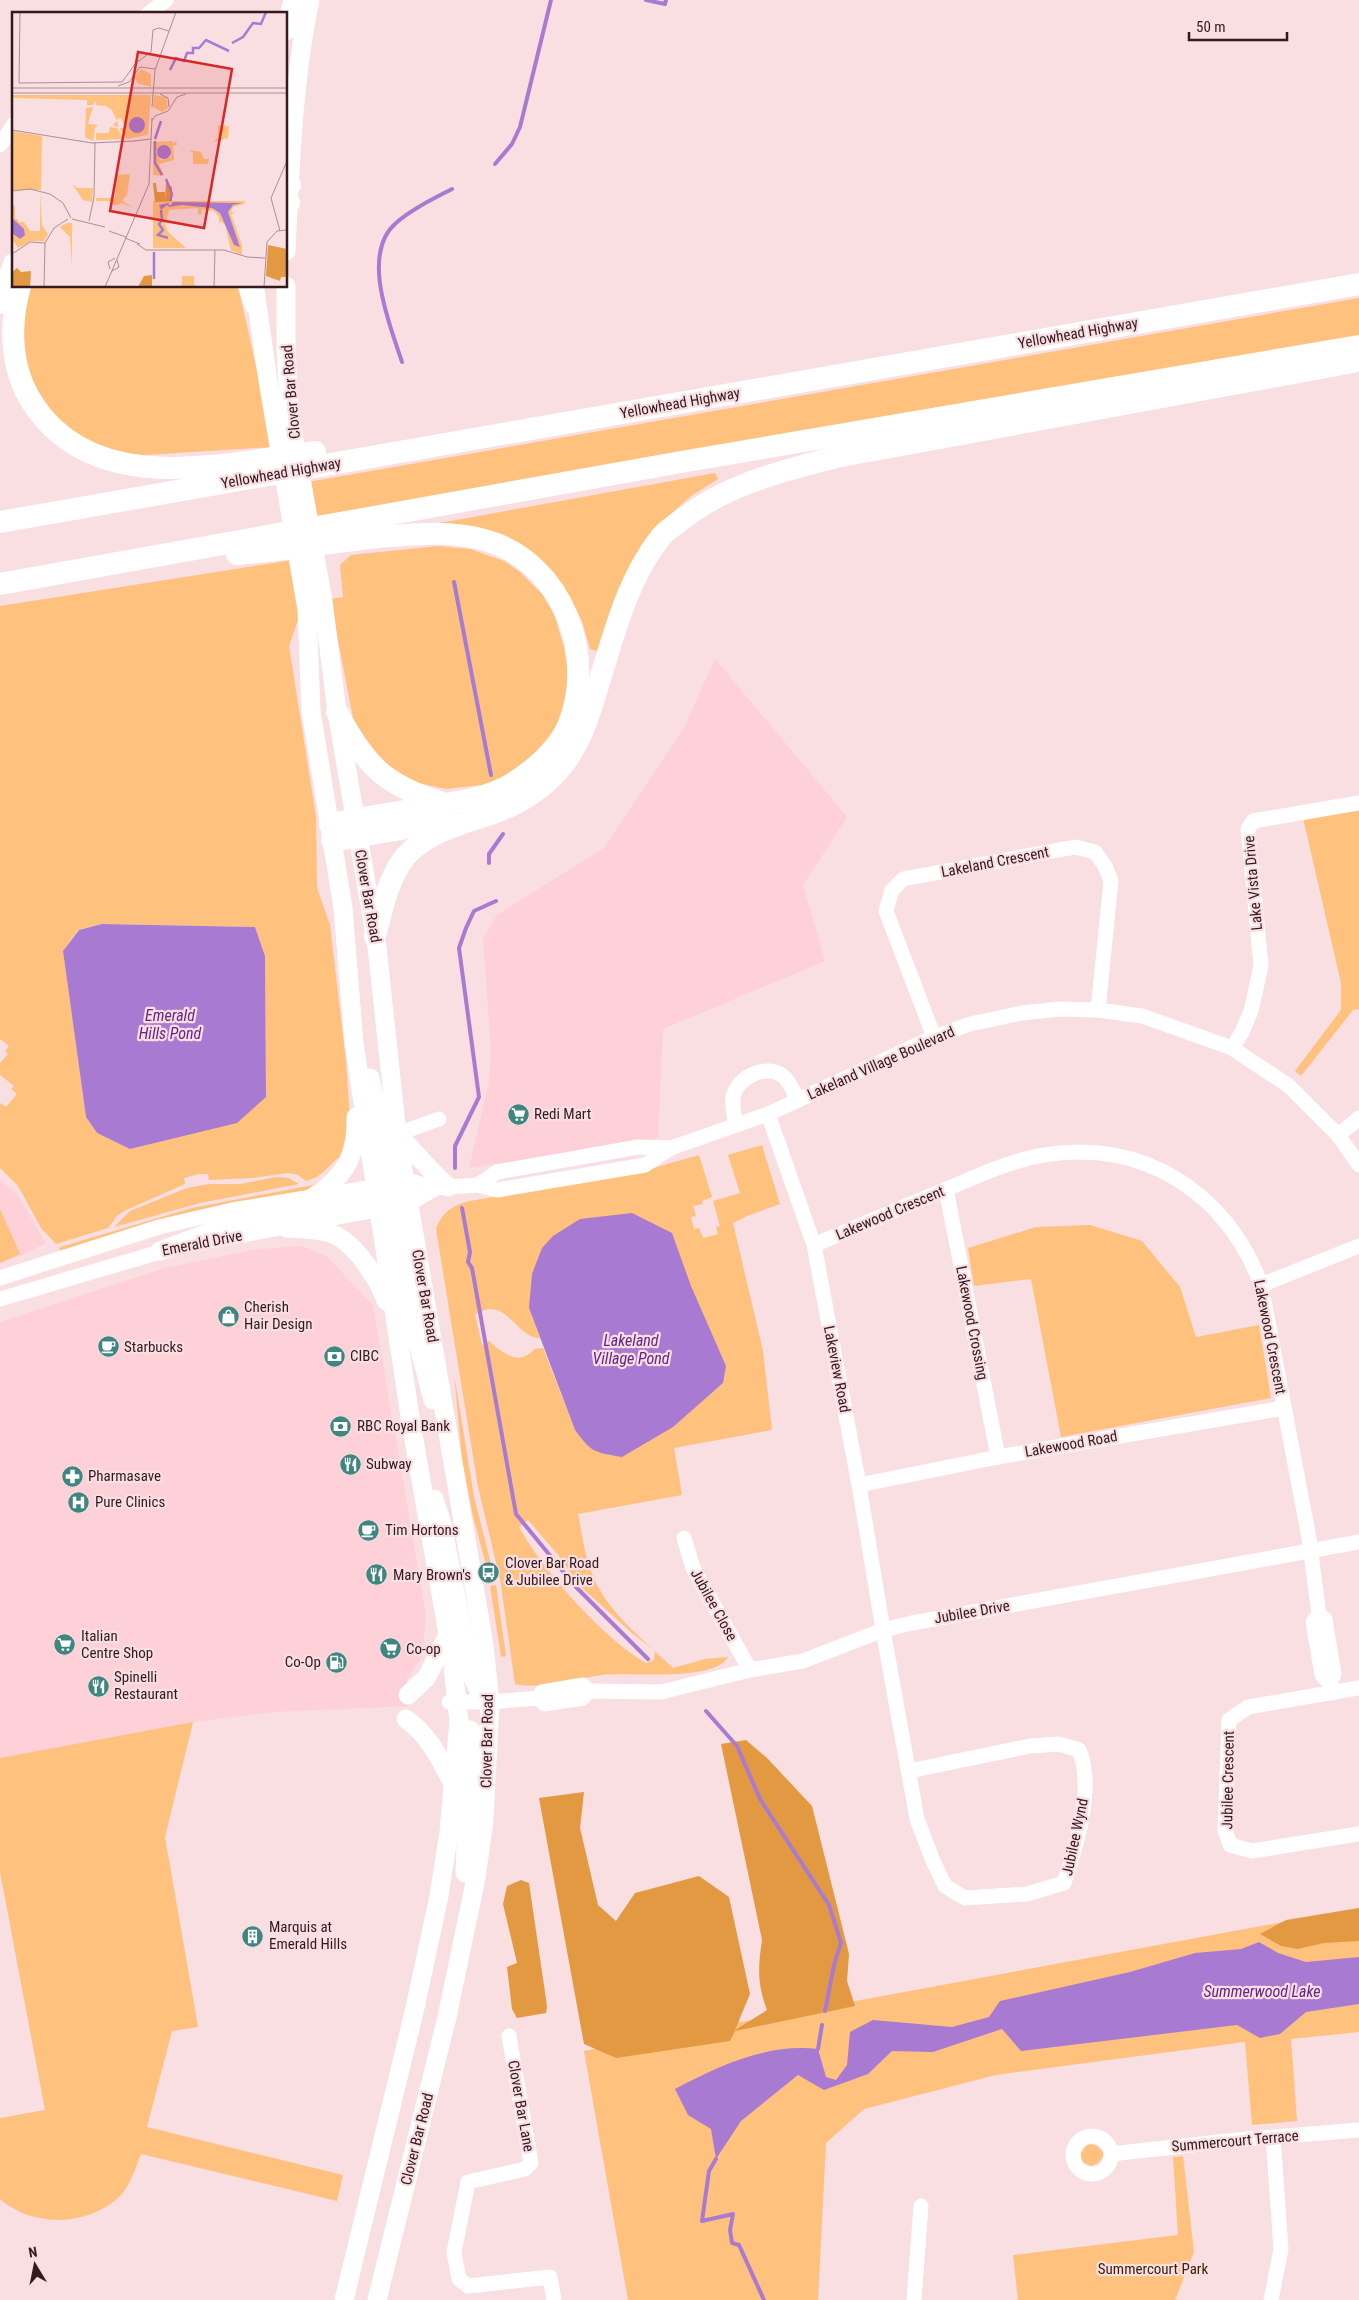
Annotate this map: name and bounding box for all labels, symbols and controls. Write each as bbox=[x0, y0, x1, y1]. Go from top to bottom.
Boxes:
scale bar bbox=[1189, 10, 1286, 42]
inset map bbox=[12, 12, 288, 288]
text: 50 m bbox=[1196, 18, 1226, 36]
street label: Yellowhead Highway bbox=[1017, 314, 1139, 352]
street label: Clover Bar Road bbox=[278, 344, 304, 440]
street label: Yellowhead Highway bbox=[619, 384, 741, 422]
street label: Yellowhead Highway bbox=[220, 454, 342, 492]
street label: Lake Vista Drive bbox=[1240, 835, 1266, 931]
street label: Lakeland Crescent bbox=[940, 843, 1050, 881]
street label: Clover Bar Road bbox=[351, 848, 385, 944]
water label: Emerald Hills Pond bbox=[139, 1006, 202, 1043]
street label: Lakeland Village Boulevard bbox=[805, 1022, 957, 1104]
supermarket icon: Redi Mart bbox=[506, 1102, 530, 1126]
place label: Redi Mart bbox=[534, 1105, 591, 1123]
street label: Lakewood Crescent bbox=[833, 1182, 947, 1244]
street label: Emerald Drive bbox=[160, 1226, 244, 1260]
street label: Clover Bar Road bbox=[408, 1248, 442, 1344]
street label: Lakewood Crossing bbox=[952, 1264, 992, 1382]
street label: Lakewood Crescent bbox=[1250, 1278, 1290, 1396]
place label: Cherish Hair Design bbox=[244, 1298, 312, 1333]
shop icon: Cherish Hair Design bbox=[216, 1304, 240, 1328]
street label: Lakeview Road bbox=[820, 1324, 854, 1414]
water label: Lakeland Village Pond bbox=[593, 1331, 670, 1368]
cafe icon: Starbucks bbox=[96, 1335, 120, 1359]
place label: Starbucks bbox=[124, 1338, 183, 1356]
bank icon: CIBC bbox=[322, 1344, 346, 1368]
place label: CIBC bbox=[350, 1347, 379, 1365]
bank icon: RBC Royal Bank bbox=[329, 1414, 353, 1438]
place label: RBC Royal Bank bbox=[357, 1417, 450, 1435]
street label: Lakewood Road bbox=[1023, 1427, 1119, 1461]
restaurant icon: Subway bbox=[338, 1452, 362, 1476]
place label: Subway bbox=[366, 1455, 412, 1473]
pharmacy icon: Pharmasave bbox=[60, 1464, 84, 1488]
place label: Pharmasave bbox=[88, 1467, 161, 1485]
hospital icon: Pure Clinics bbox=[67, 1490, 91, 1514]
place label: Pure Clinics bbox=[95, 1493, 165, 1511]
cafe icon: Tim Hortons bbox=[357, 1518, 381, 1542]
place label: Tim Hortons bbox=[385, 1521, 459, 1539]
place label: Clover Bar Road & Jubilee Drive bbox=[505, 1554, 599, 1589]
bus stop icon: Clover Bar Road & Jubilee Drive bbox=[477, 1560, 501, 1584]
restaurant icon: Mary Brown's bbox=[365, 1563, 389, 1587]
place label: Mary Brown's bbox=[393, 1566, 471, 1584]
street label: Jubilee Close bbox=[687, 1566, 741, 1644]
street label: Jubilee Drive bbox=[933, 1597, 1011, 1627]
place label: Italian Centre Shop bbox=[81, 1627, 153, 1662]
supermarket icon: Italian Centre Shop bbox=[53, 1633, 77, 1657]
supermarket icon: Co-op bbox=[378, 1637, 402, 1661]
place label: Co-op bbox=[406, 1640, 441, 1658]
fuel station icon: Co-Op bbox=[325, 1650, 349, 1674]
place label: Co-Op bbox=[285, 1653, 321, 1671]
place label: Spinelli Restaurant bbox=[114, 1668, 178, 1703]
restaurant icon: Spinelli Restaurant bbox=[86, 1674, 110, 1698]
street label: Clover Bar Road bbox=[477, 1694, 497, 1788]
street label: Jubilee Crescent bbox=[1218, 1730, 1238, 1830]
street label: Jubilee Wynd bbox=[1058, 1797, 1092, 1877]
place label: Marquis at Emerald Hills bbox=[269, 1918, 347, 1953]
building icon: Marquis at Emerald Hills bbox=[241, 1924, 265, 1948]
water label: Summerwood Lake bbox=[1204, 1982, 1321, 2001]
street label: Clover Bar Lane bbox=[504, 2059, 538, 2153]
street label: Clover Bar Road bbox=[397, 2091, 437, 2187]
street label: Summercourt Terrace bbox=[1171, 2126, 1299, 2156]
north arrow bbox=[10, 2240, 60, 2290]
text: N bbox=[27, 2244, 38, 2261]
park label: Summercourt Park bbox=[1098, 2260, 1208, 2278]

